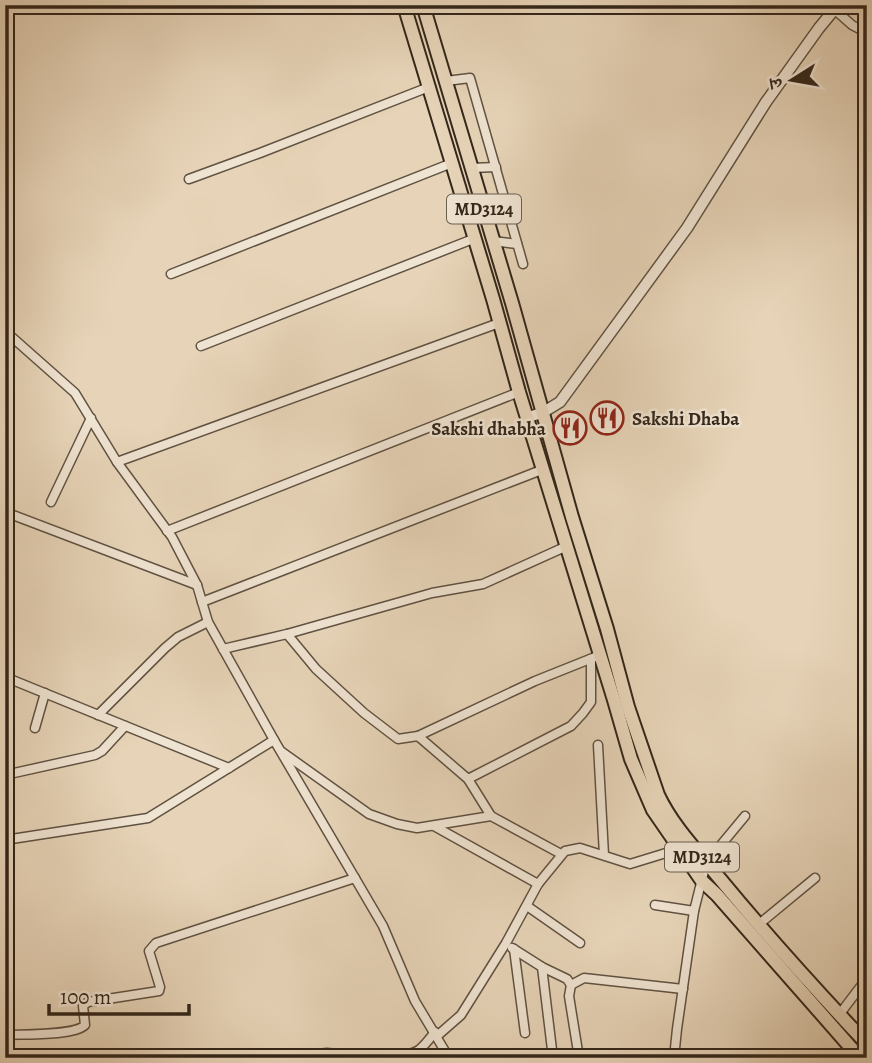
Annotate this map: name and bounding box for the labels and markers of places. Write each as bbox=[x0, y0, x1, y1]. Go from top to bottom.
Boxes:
restaurant icon: Sakshi Dhaba bbox=[588, 399, 626, 437]
place label: Sakshi Dhaba bbox=[632, 406, 740, 432]
restaurant icon: Sakshi dhabha bbox=[551, 409, 589, 447]
place label: Sakshi dhabha bbox=[431, 416, 547, 442]

